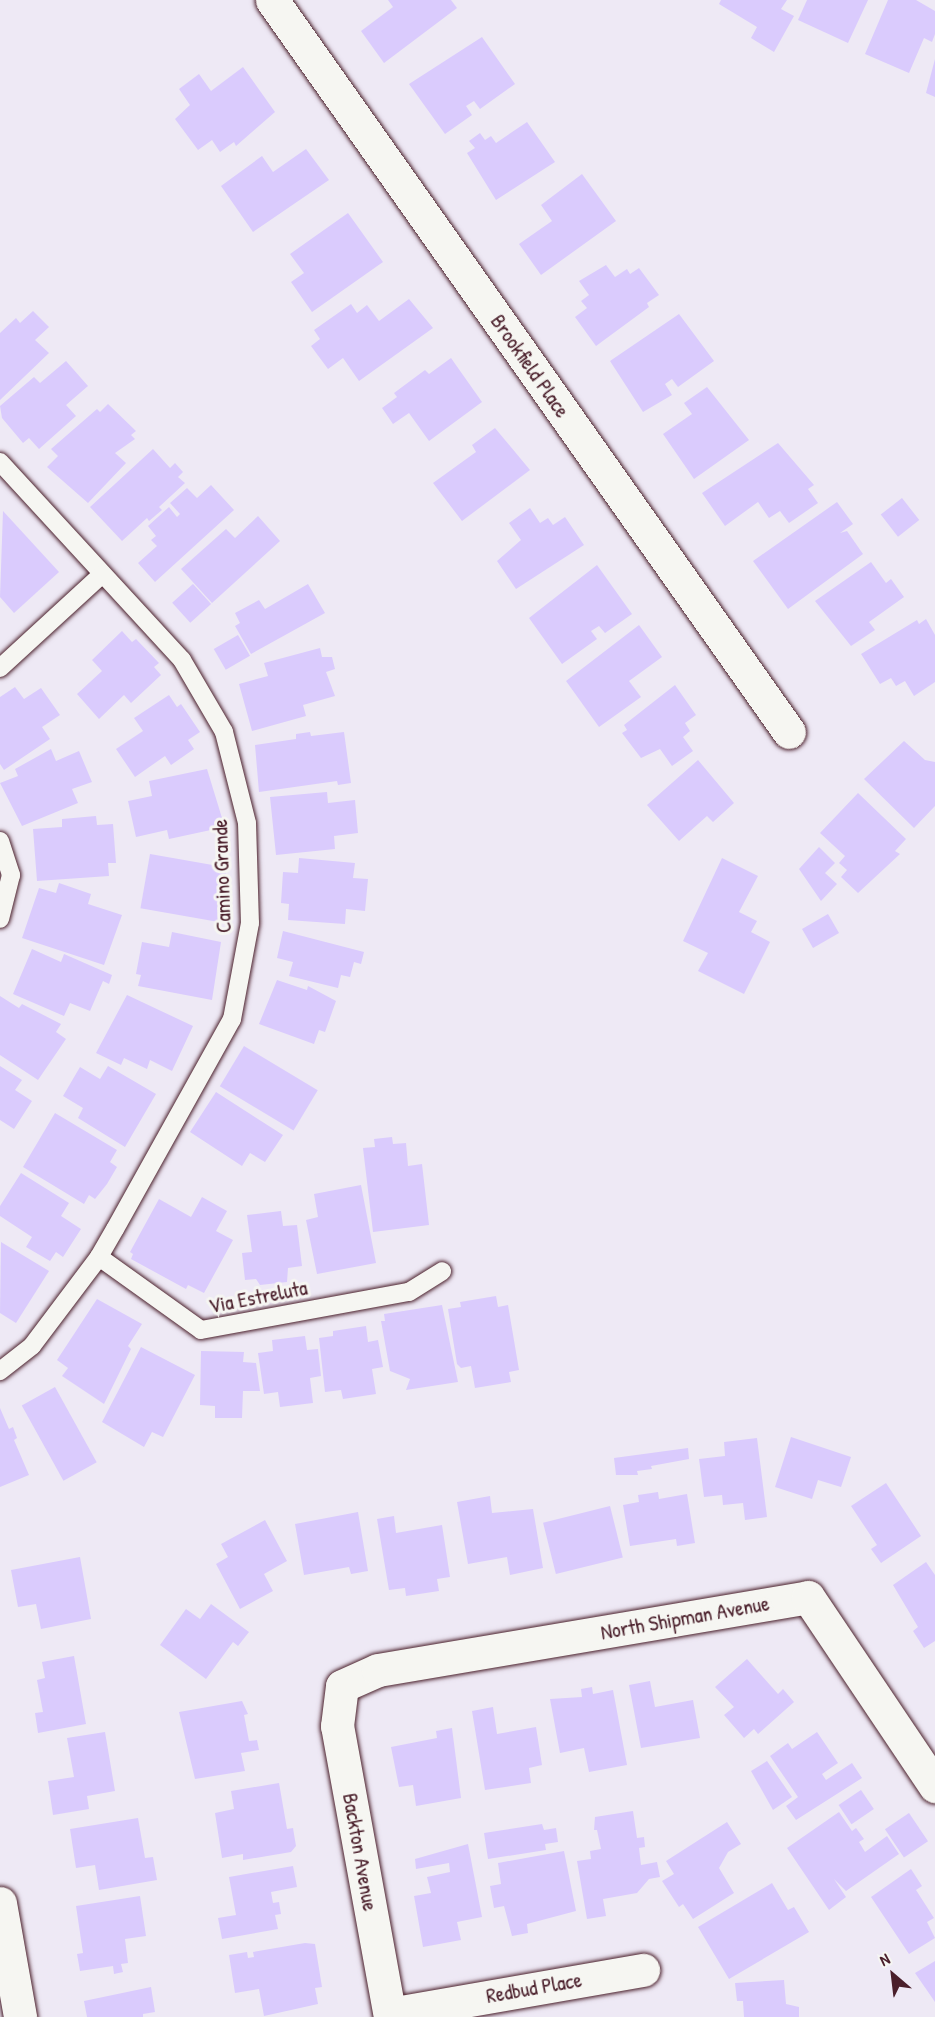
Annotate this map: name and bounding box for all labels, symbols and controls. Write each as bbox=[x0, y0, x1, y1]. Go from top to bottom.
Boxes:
street label: Brookfield Place bbox=[485, 310, 575, 422]
street label: Camino Grande bbox=[207, 819, 237, 933]
street label: Via Estreluta bbox=[206, 1275, 310, 1319]
street label: North Shipman Avenue bbox=[599, 1591, 771, 1645]
street label: Backton Avenue bbox=[337, 1791, 383, 1913]
north arrow bbox=[863, 1945, 923, 2005]
text: N bbox=[876, 1947, 893, 1971]
street label: Redbud Place bbox=[484, 1967, 584, 2009]

